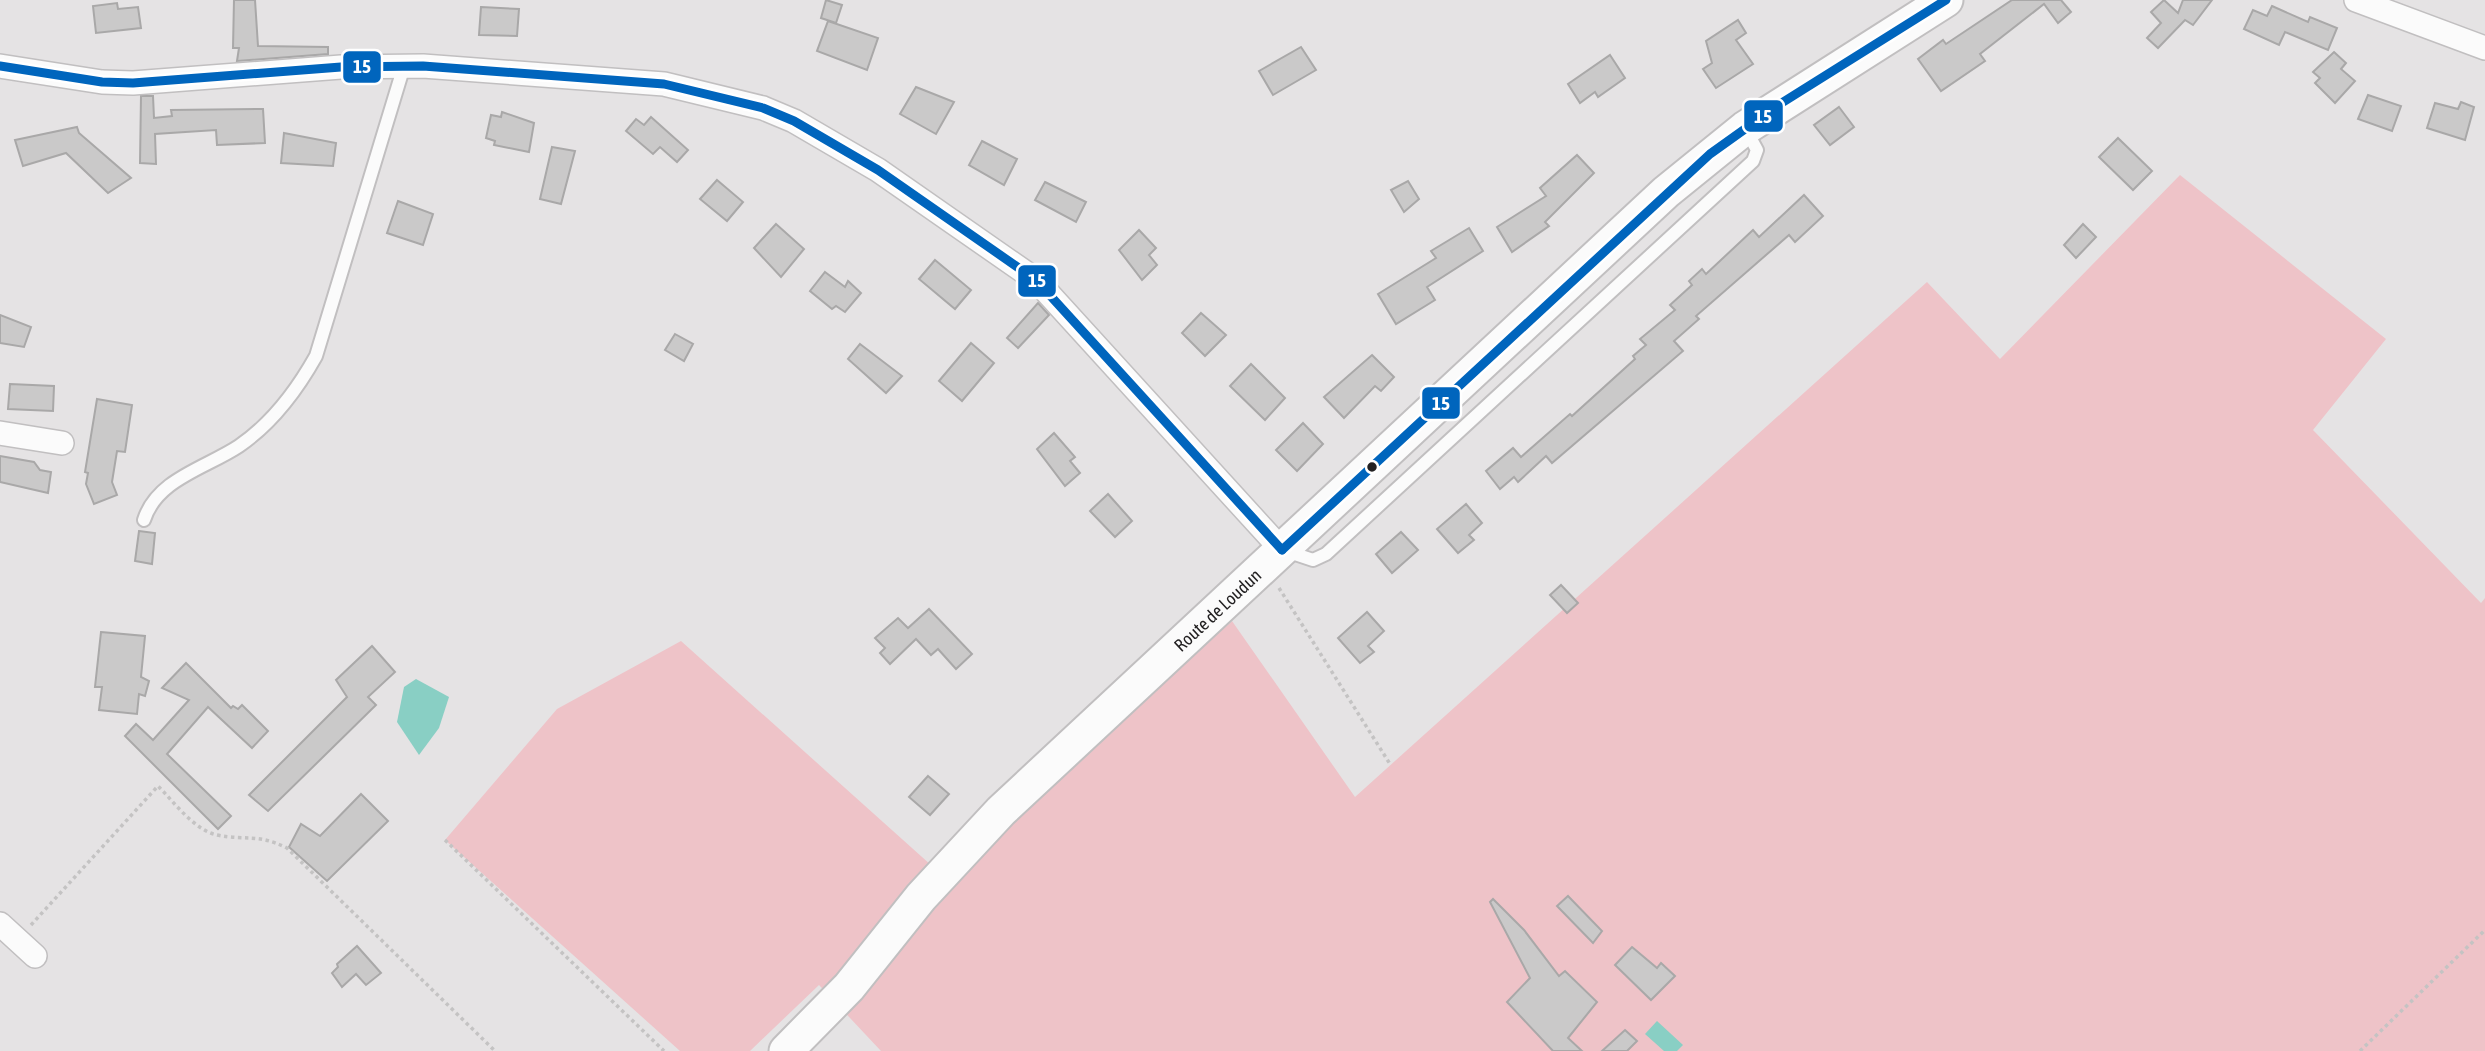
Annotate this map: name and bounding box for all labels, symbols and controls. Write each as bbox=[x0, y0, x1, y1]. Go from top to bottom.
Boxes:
line badge: 15 bbox=[342, 50, 382, 84]
text: 15 bbox=[353, 55, 371, 77]
line badge: 15 bbox=[1743, 99, 1784, 133]
text: 15 bbox=[1754, 105, 1772, 127]
line badge: 15 bbox=[1017, 264, 1057, 298]
text: 15 bbox=[1028, 269, 1046, 291]
line badge: 15 bbox=[1421, 386, 1461, 420]
text: 15 bbox=[1432, 392, 1450, 414]
unlabelled marker bbox=[1365, 460, 1379, 474]
street label: Route de Loudun bbox=[1169, 564, 1265, 655]

